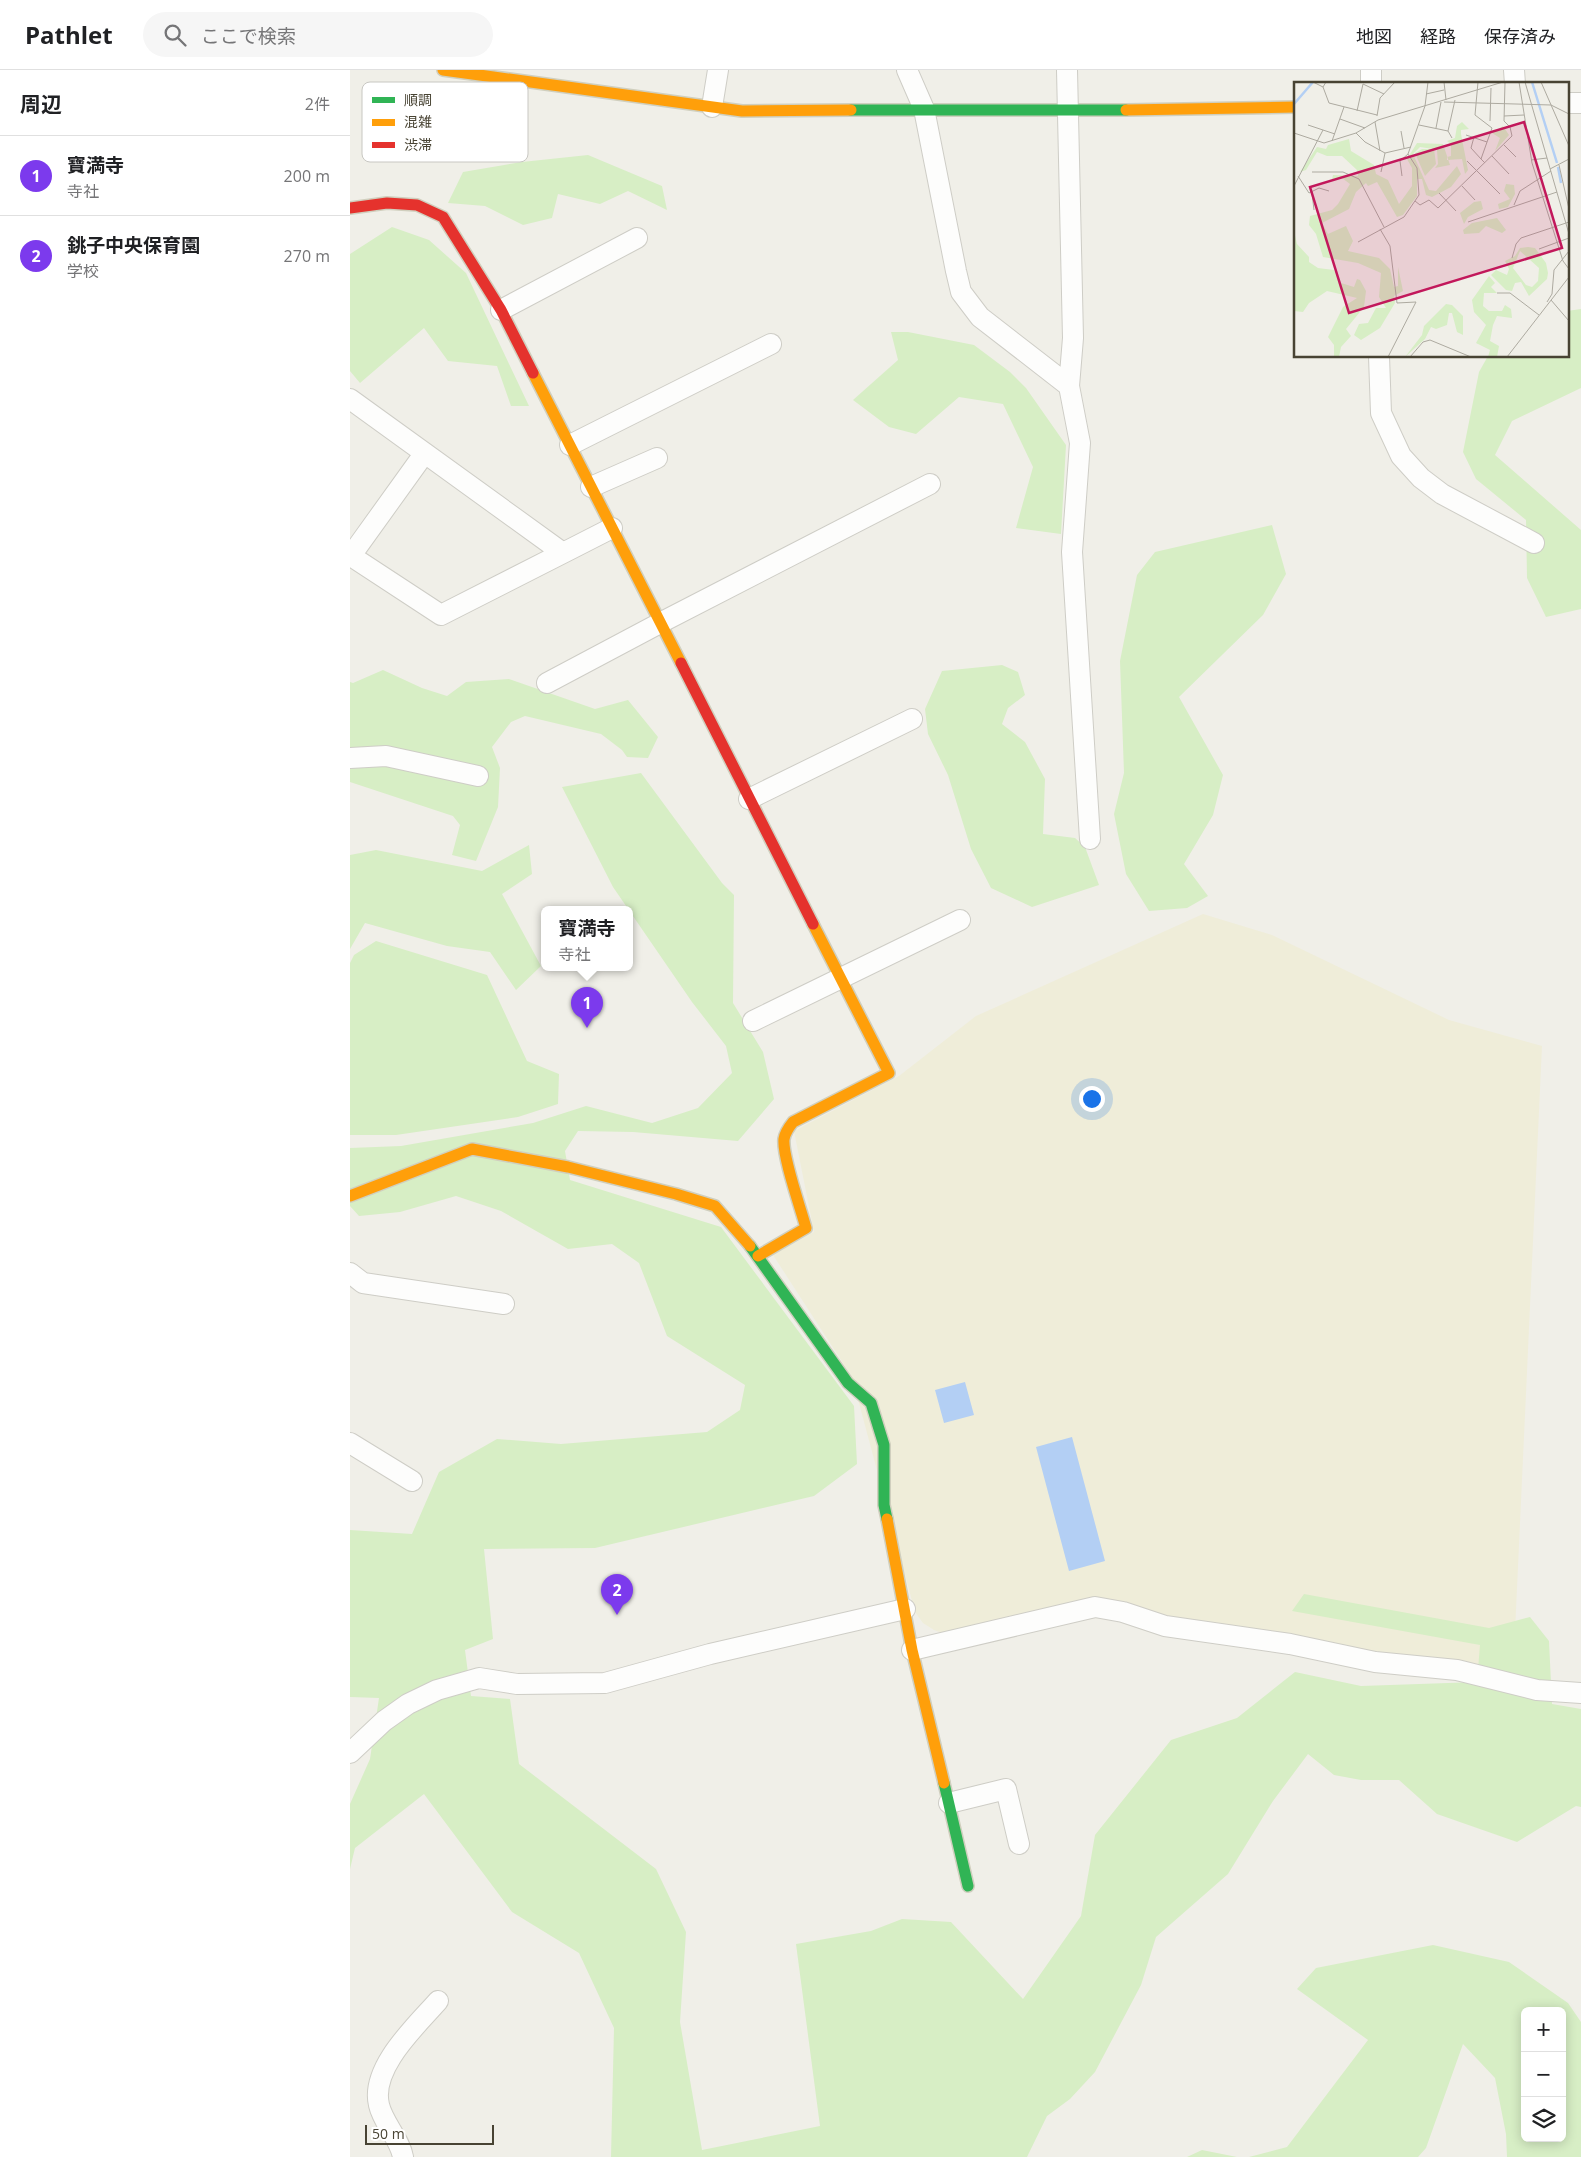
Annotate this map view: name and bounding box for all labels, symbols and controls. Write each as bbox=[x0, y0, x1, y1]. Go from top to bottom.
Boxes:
search box bbox=[143, 12, 493, 57]
text: Pathlet bbox=[25, 18, 113, 51]
icon: search bbox=[161, 21, 189, 49]
text: ここで検索 bbox=[201, 23, 296, 49]
text: 地図 bbox=[1356, 24, 1392, 48]
text: 経路 bbox=[1420, 24, 1456, 48]
text: 保存済み bbox=[1484, 24, 1556, 48]
legend bbox=[362, 82, 528, 162]
inset map bbox=[1294, 82, 1568, 358]
text: 周辺 bbox=[20, 90, 62, 118]
text: 順調 bbox=[404, 90, 432, 109]
text: 2件 bbox=[305, 93, 330, 115]
text: 混雑 bbox=[404, 112, 432, 131]
text: 渋滞 bbox=[404, 135, 432, 154]
text: 寶満寺 bbox=[67, 152, 124, 178]
text: 1 bbox=[31, 165, 41, 187]
text: 200 m bbox=[284, 165, 330, 187]
text: 寺社 bbox=[67, 180, 99, 202]
text: 銚子中央保育園 bbox=[67, 232, 200, 258]
text: 2 bbox=[31, 245, 41, 267]
text: 270 m bbox=[284, 245, 330, 267]
text: 学校 bbox=[67, 260, 99, 282]
popup bbox=[541, 906, 633, 971]
text: 寶満寺 bbox=[558, 915, 616, 941]
text: 寺社 bbox=[558, 943, 591, 965]
pin: 1 bbox=[571, 987, 603, 1028]
your location bbox=[1079, 1086, 1105, 1112]
pin: 2 bbox=[601, 1574, 633, 1615]
map controls bbox=[1521, 2007, 1566, 2142]
button: + bbox=[1521, 2007, 1566, 2052]
button: − bbox=[1521, 2052, 1566, 2097]
button: layers bbox=[1521, 2097, 1566, 2142]
scale bar bbox=[365, 2122, 494, 2145]
text: 50 m bbox=[372, 2124, 405, 2143]

